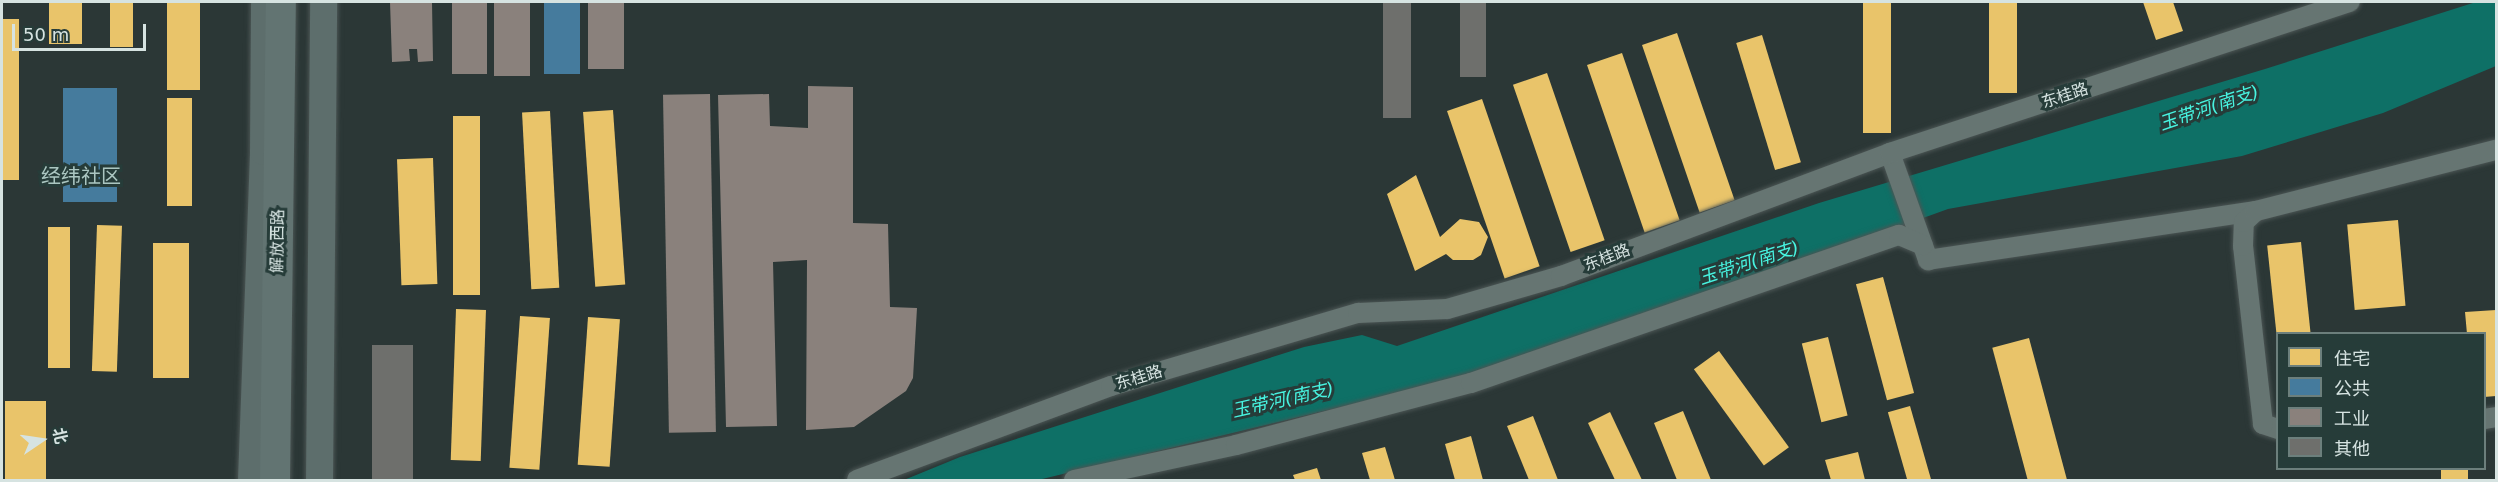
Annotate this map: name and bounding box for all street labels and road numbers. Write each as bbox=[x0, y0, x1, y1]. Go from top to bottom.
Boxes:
street label: 东桂路 bbox=[2039, 79, 2091, 113]
street label: 解放西路 bbox=[268, 209, 288, 273]
street label: 东桂路 bbox=[1581, 240, 1633, 276]
street label: 东桂路 bbox=[1113, 362, 1165, 394]

